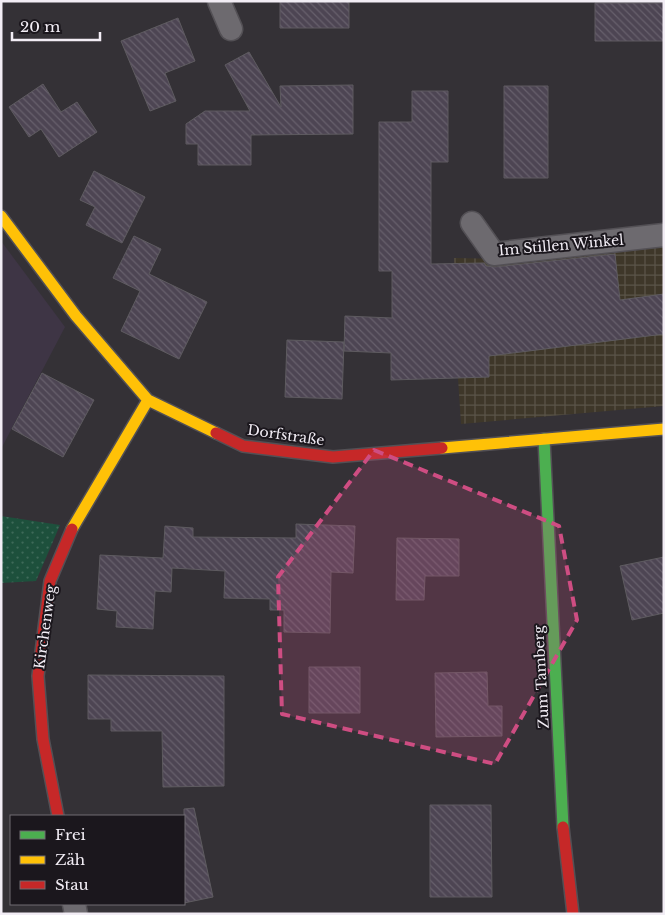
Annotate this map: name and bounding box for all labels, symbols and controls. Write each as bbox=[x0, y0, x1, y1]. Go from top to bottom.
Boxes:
scale bar bbox=[12, 10, 100, 42]
text: 20 m bbox=[20, 17, 60, 36]
street label: Im Stillen Winkel bbox=[498, 231, 625, 259]
street label: Dorfstraße bbox=[246, 421, 326, 449]
street label: Kirchenweg bbox=[30, 583, 60, 670]
street label: Zum Tamberg bbox=[529, 624, 553, 729]
legend bbox=[10, 815, 185, 905]
text: Frei bbox=[55, 825, 86, 844]
text: Zäh bbox=[55, 850, 85, 869]
text: Stau bbox=[55, 875, 89, 894]

